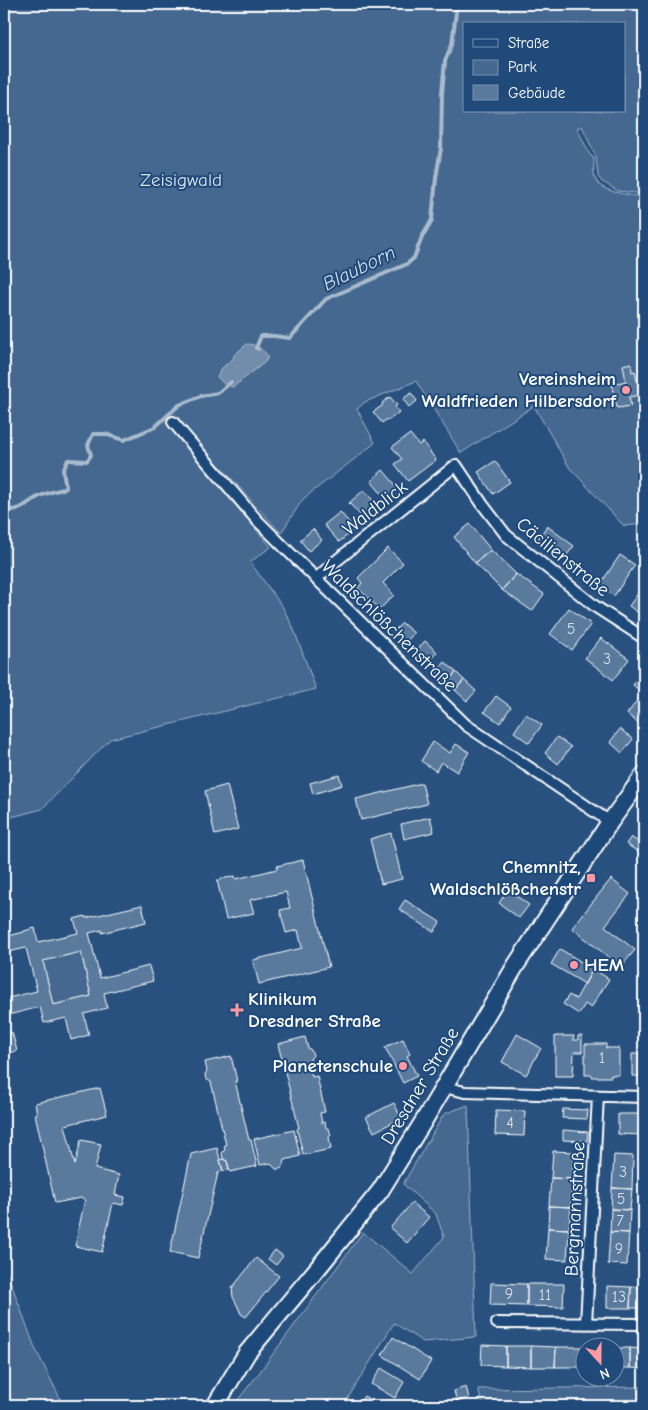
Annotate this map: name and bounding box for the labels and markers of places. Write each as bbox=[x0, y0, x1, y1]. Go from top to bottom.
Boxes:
place label: Vereinsheim Waldfrieden Hilbersdorf bbox=[422, 368, 617, 412]
marker: Vereinsheim Waldfrieden Hilbersdorf bbox=[620, 384, 632, 396]
place label: Chemnitz, Waldschlößchenstr bbox=[430, 856, 581, 900]
marker: Chemnitz, Waldschlößchenstr bbox=[585, 872, 597, 884]
place label: HEM bbox=[584, 954, 624, 976]
marker: HEM bbox=[568, 959, 580, 971]
place label: Klinikum Dresdner Straße bbox=[248, 988, 381, 1032]
marker: Klinikum Dresdner Straße bbox=[230, 1003, 244, 1017]
place label: Planetenschule bbox=[273, 1055, 393, 1077]
marker: Planetenschule bbox=[397, 1060, 409, 1072]

